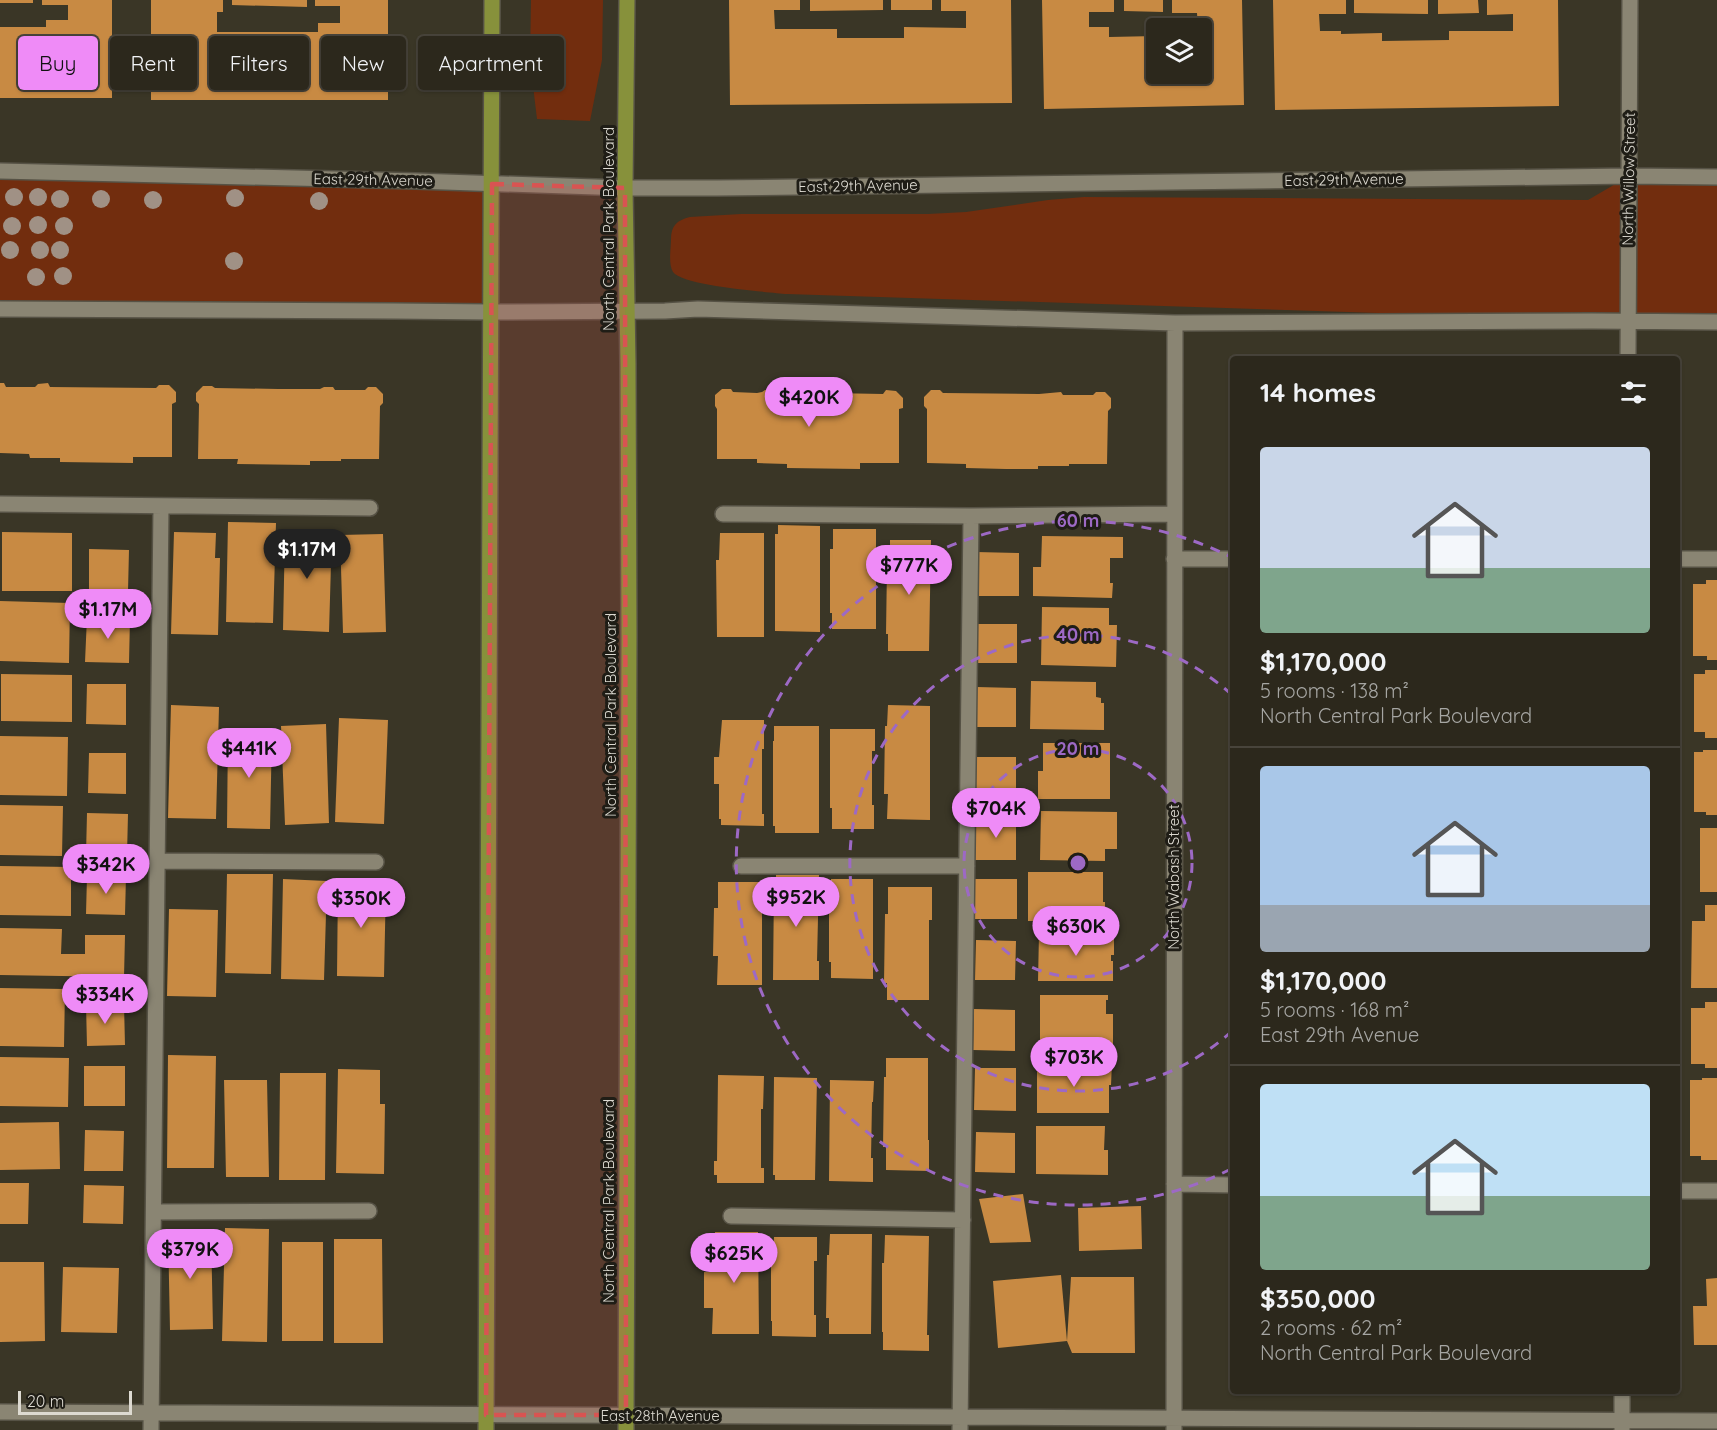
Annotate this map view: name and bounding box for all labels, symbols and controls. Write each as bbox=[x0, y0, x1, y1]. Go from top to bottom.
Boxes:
map controls bbox=[1146, 18, 1212, 84]
button: layers bbox=[1146, 18, 1212, 84]
chip: Buy bbox=[18, 36, 98, 90]
chip: Rent bbox=[110, 36, 197, 90]
chip: Filters bbox=[209, 36, 309, 90]
chip: New bbox=[321, 36, 406, 90]
chip: Apartment bbox=[418, 36, 564, 90]
street label: North Willow Street bbox=[1618, 112, 1639, 246]
street label: North Central Park Boulevard bbox=[599, 127, 618, 331]
street label: East 29th Avenue bbox=[313, 169, 433, 190]
street label: East 29th Avenue bbox=[1284, 169, 1404, 190]
street label: East 29th Avenue bbox=[798, 175, 918, 196]
text: 14 homes bbox=[1260, 376, 1376, 409]
icon: filters bbox=[1617, 376, 1650, 409]
pin: $420K bbox=[767, 377, 851, 428]
text: $420K bbox=[779, 384, 839, 409]
icon: home bbox=[1401, 486, 1509, 594]
text: 60 m bbox=[1057, 509, 1099, 532]
pin: $1.17M bbox=[258, 529, 356, 580]
text: $1.17M bbox=[278, 536, 336, 561]
pin: $777K bbox=[867, 545, 951, 596]
text: $777K bbox=[880, 552, 938, 577]
pin: $1.17M bbox=[59, 589, 157, 640]
text: $1.17M bbox=[79, 596, 137, 621]
street label: North Central Park Boulevard bbox=[601, 613, 620, 817]
text: 40 m bbox=[1056, 623, 1100, 646]
text: $1,170,000 bbox=[1260, 645, 1386, 678]
text: 5 rooms · 138 m² bbox=[1260, 678, 1409, 703]
text: North Central Park Boulevard bbox=[1260, 703, 1532, 728]
pin: $441K bbox=[207, 728, 291, 779]
text: $441K bbox=[221, 735, 277, 760]
text: 20 m bbox=[1057, 737, 1099, 760]
pin: $704K bbox=[954, 788, 1038, 839]
text: $704K bbox=[966, 795, 1026, 820]
street label: North Wabash Street bbox=[1164, 804, 1183, 950]
icon: home bbox=[1401, 805, 1509, 913]
pin: $342K bbox=[64, 844, 148, 895]
text: $342K bbox=[77, 851, 135, 876]
centre of rings bbox=[1068, 853, 1088, 873]
pin: $952K bbox=[754, 877, 838, 928]
pin: $350K bbox=[319, 878, 403, 929]
text: $952K bbox=[766, 884, 826, 909]
text: $350K bbox=[331, 885, 391, 910]
pin: $630K bbox=[1034, 906, 1118, 957]
text: $630K bbox=[1046, 913, 1106, 938]
text: $1,170,000 bbox=[1260, 964, 1386, 997]
pin: $334K bbox=[63, 974, 147, 1025]
text: $334K bbox=[76, 981, 134, 1006]
text: 5 rooms · 168 m² bbox=[1260, 997, 1409, 1022]
text: East 29th Avenue bbox=[1260, 1022, 1419, 1047]
pin: $703K bbox=[1032, 1037, 1116, 1088]
text: $703K bbox=[1044, 1044, 1104, 1069]
street label: North Central Park Boulevard bbox=[599, 1099, 618, 1303]
icon: home bbox=[1401, 1123, 1509, 1231]
pin: $379K bbox=[148, 1229, 232, 1280]
pin: $625K bbox=[692, 1233, 776, 1284]
text: $379K bbox=[161, 1236, 219, 1261]
text: $625K bbox=[705, 1240, 764, 1265]
text: $350,000 bbox=[1260, 1282, 1375, 1315]
text: 2 rooms · 62 m² bbox=[1260, 1315, 1402, 1340]
text: North Central Park Boulevard bbox=[1260, 1340, 1532, 1365]
scale bar bbox=[18, 1388, 132, 1416]
text: 20 m bbox=[27, 1391, 64, 1411]
street label: East 28th Avenue bbox=[600, 1406, 720, 1425]

